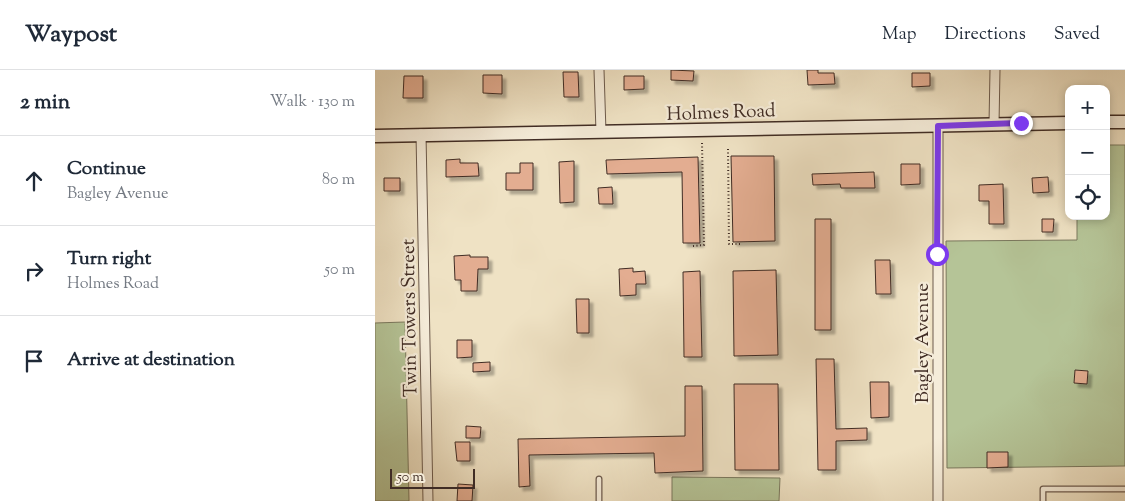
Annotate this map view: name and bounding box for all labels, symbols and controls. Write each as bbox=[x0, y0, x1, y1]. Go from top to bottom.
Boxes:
text: Waypost bbox=[25, 18, 117, 52]
text: Map bbox=[882, 22, 917, 48]
text: Directions bbox=[945, 22, 1026, 48]
text: Saved bbox=[1054, 22, 1100, 48]
map controls bbox=[1065, 85, 1110, 220]
button: + bbox=[1065, 85, 1110, 130]
text: 2 min bbox=[20, 88, 70, 118]
text: Walk · 130 m bbox=[270, 91, 355, 114]
street label: Holmes Road bbox=[666, 98, 776, 129]
route end bbox=[1010, 112, 1033, 135]
button: − bbox=[1065, 130, 1110, 175]
text: Continue bbox=[67, 156, 146, 183]
icon: ahead bbox=[20, 167, 48, 195]
text: 80 m bbox=[322, 169, 355, 192]
button: locate bbox=[1065, 175, 1110, 220]
text: Bagley Avenue bbox=[67, 183, 168, 206]
street label: Twin Towers Street bbox=[396, 238, 425, 397]
route start bbox=[926, 243, 949, 266]
text: Turn right bbox=[67, 246, 151, 273]
icon: right bbox=[20, 257, 48, 285]
text: 50 m bbox=[324, 259, 355, 282]
text: Holmes Road bbox=[67, 273, 159, 296]
street label: Bagley Avenue bbox=[910, 283, 937, 403]
icon: arrive bbox=[20, 347, 48, 375]
text: Arrive at destination bbox=[67, 347, 235, 374]
scale bar bbox=[390, 466, 475, 489]
text: 50 m bbox=[397, 468, 424, 488]

